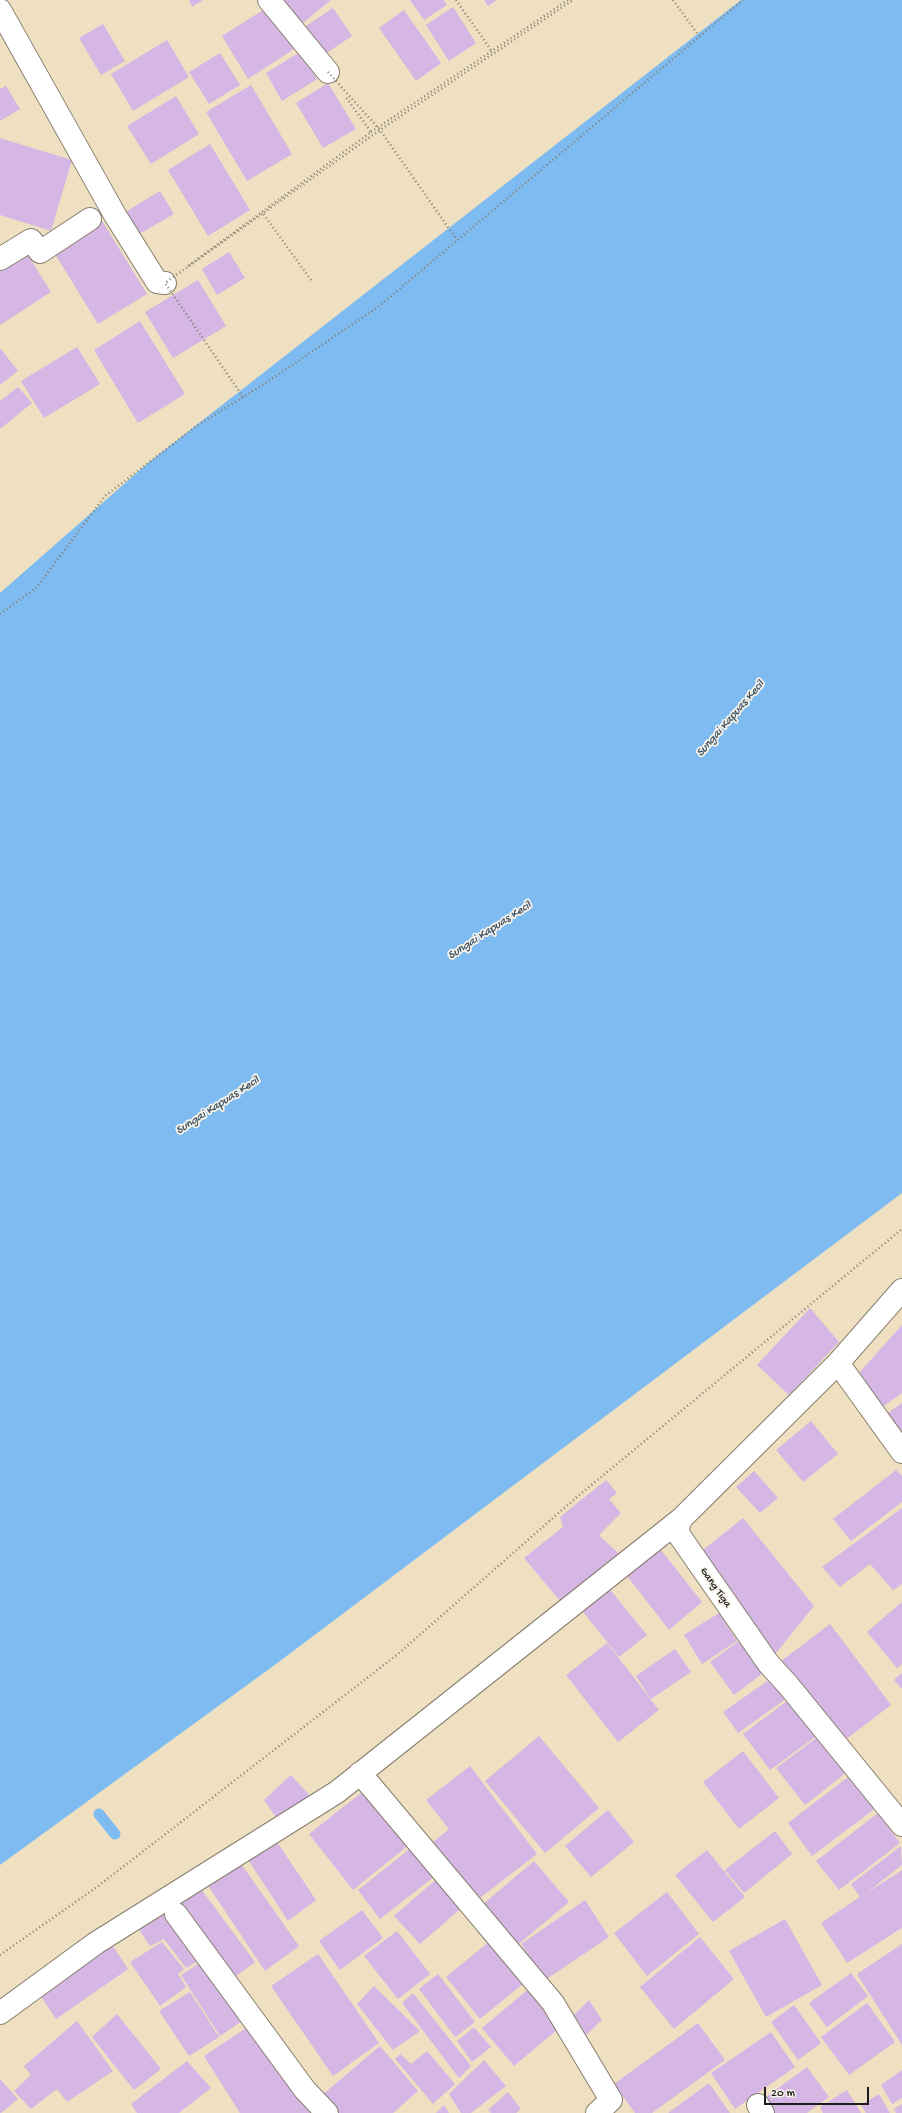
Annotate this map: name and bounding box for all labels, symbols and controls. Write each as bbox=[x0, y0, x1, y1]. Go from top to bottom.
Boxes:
water label: Sungai Kapuas Kecil bbox=[694, 678, 768, 760]
water label: Sungai Kapuas Kecil bbox=[446, 899, 534, 963]
water label: Sungai Kapuas Kecil bbox=[174, 1074, 262, 1138]
street label: Gang Tiga bbox=[696, 1565, 734, 1611]
scale bar bbox=[766, 2079, 871, 2105]
text: 20 m bbox=[771, 2087, 795, 2101]

